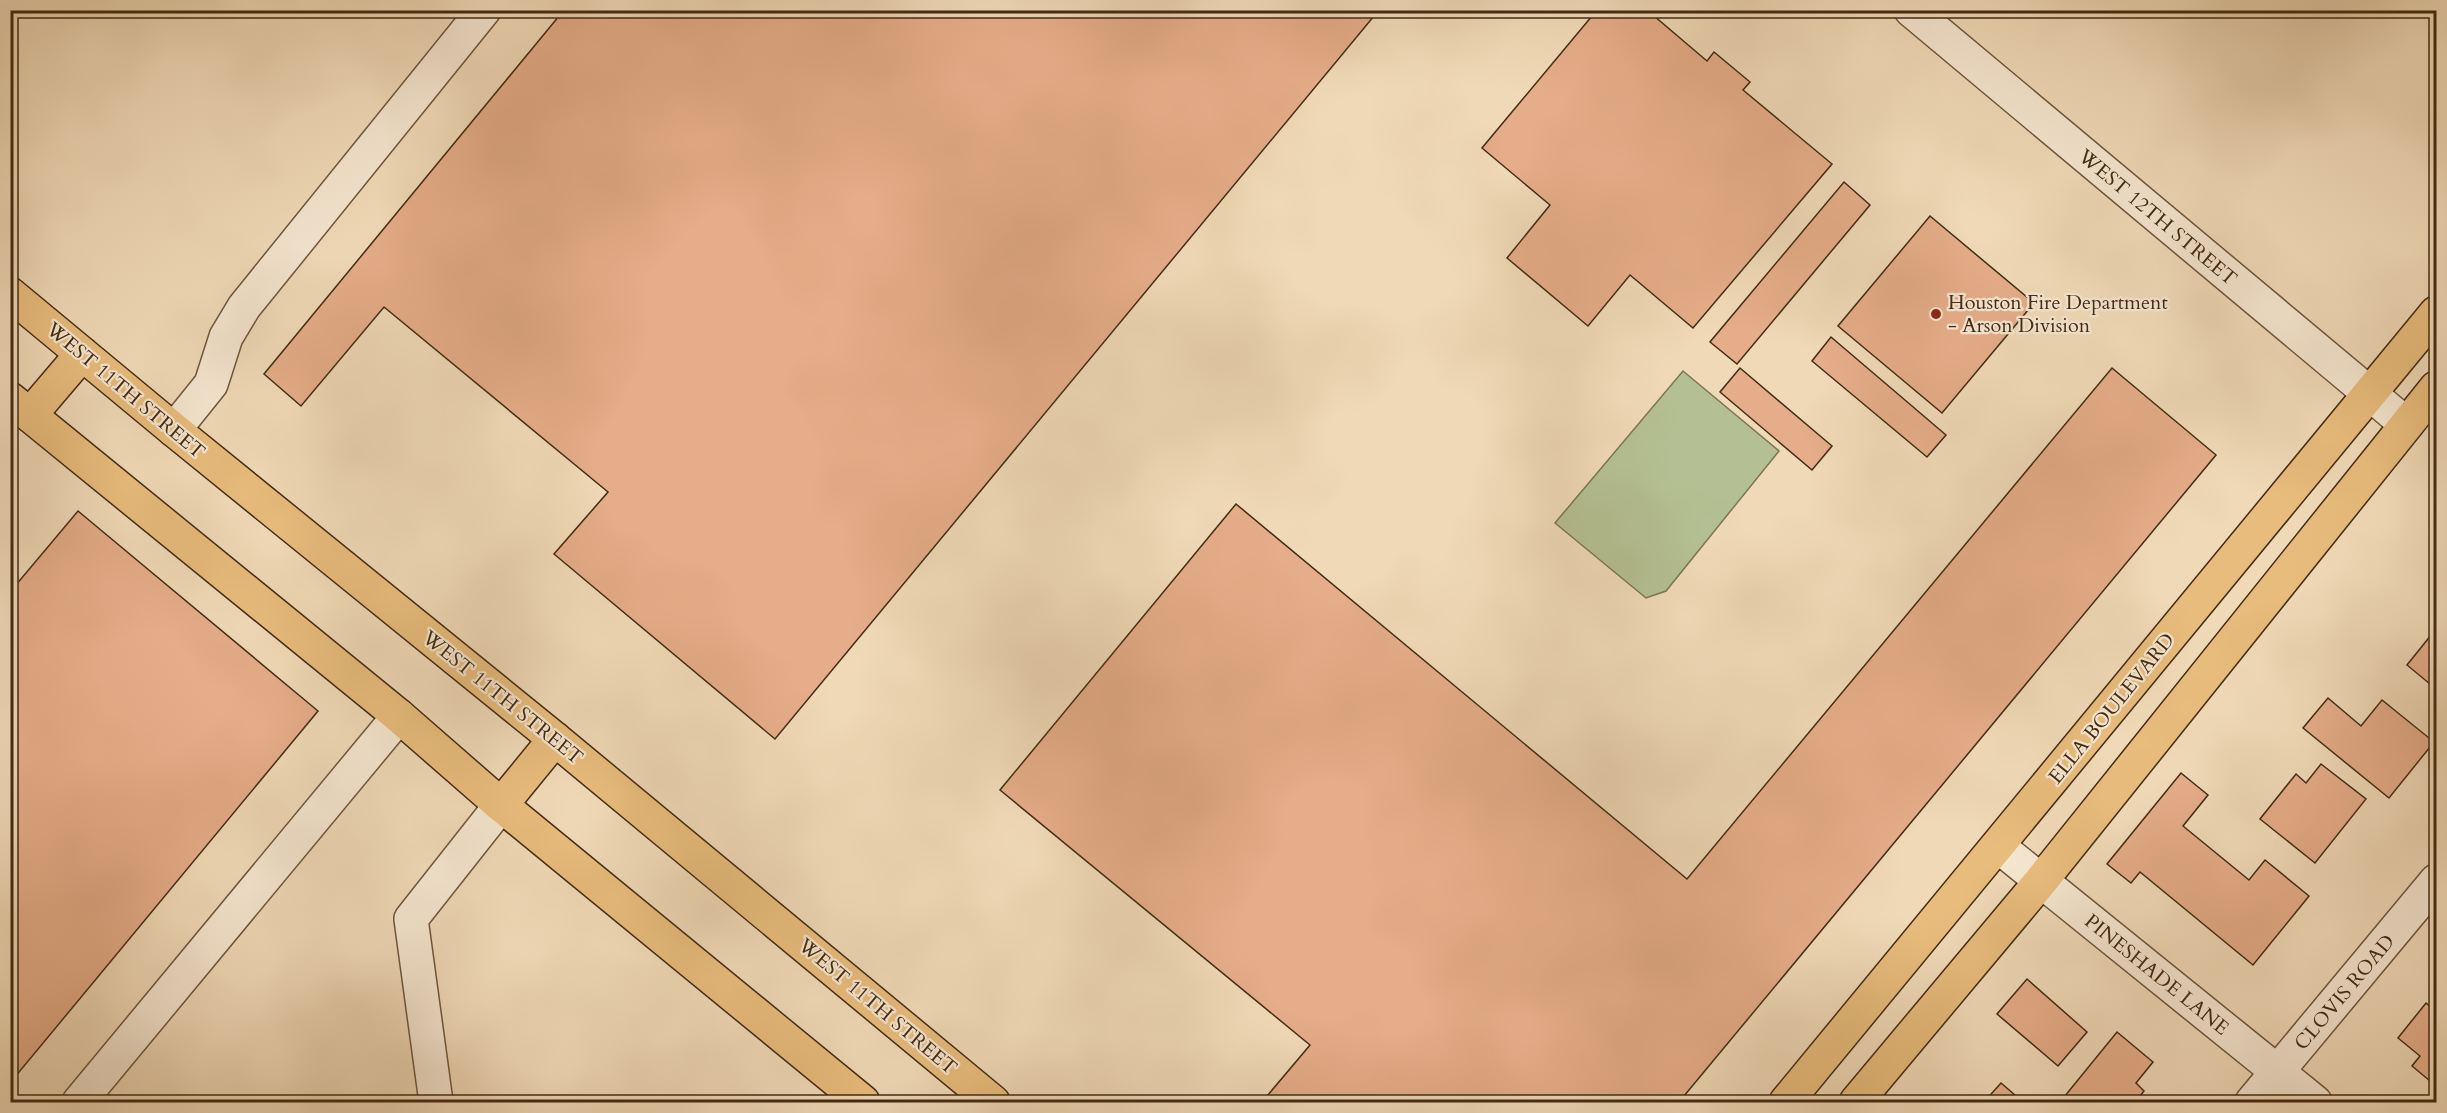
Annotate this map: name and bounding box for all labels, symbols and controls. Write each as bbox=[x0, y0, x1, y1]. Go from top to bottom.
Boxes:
street label: WEST 12TH STREET bbox=[2072, 142, 2243, 292]
place label: Houston Fire Department - Arson Division bbox=[1948, 289, 2168, 339]
marker: Houston Fire Department - Arson Division bbox=[1929, 307, 1943, 321]
street label: WEST 11TH STREET bbox=[40, 315, 211, 465]
street label: WEST 11TH STREET bbox=[416, 623, 589, 771]
street label: ELLA BOULEVARD bbox=[2042, 627, 2181, 789]
street label: PINESHADE LANE bbox=[2079, 908, 2235, 1041]
street label: CLOVIS ROAD bbox=[2288, 929, 2401, 1056]
street label: WEST 11TH STREET bbox=[792, 931, 963, 1081]

